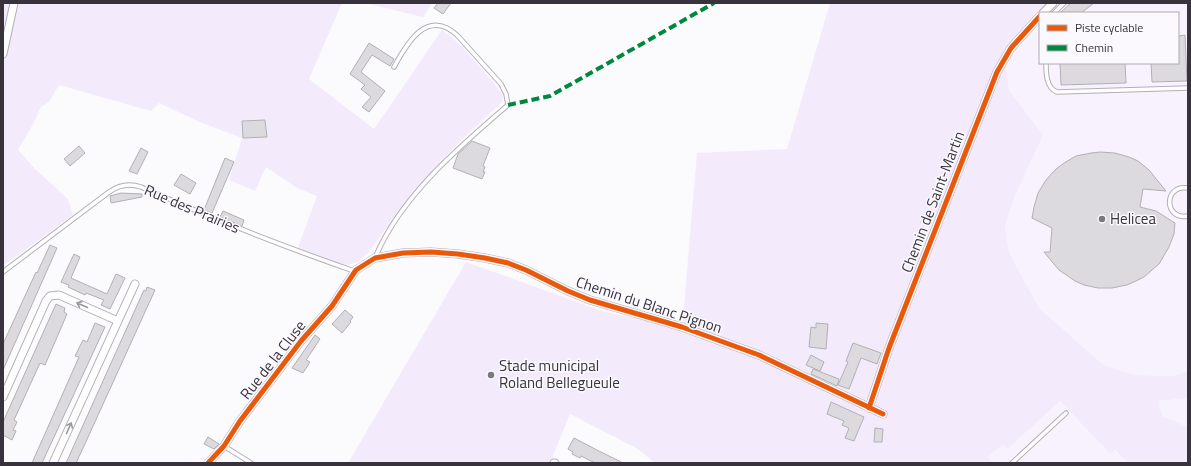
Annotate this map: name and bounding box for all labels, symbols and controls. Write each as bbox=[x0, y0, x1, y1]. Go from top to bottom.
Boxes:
legend bbox=[1039, 12, 1179, 64]
text: Piste cyclable bbox=[1075, 18, 1143, 37]
text: Chemin bbox=[1075, 38, 1113, 57]
street label: Chemin de Saint-Martin bbox=[895, 128, 970, 276]
street label: Rue des Prairies bbox=[141, 178, 244, 239]
place label: Helicea bbox=[1110, 207, 1156, 230]
marker: Helicea bbox=[1097, 214, 1107, 224]
street label: Chemin du Blanc Pignon bbox=[573, 270, 725, 339]
one-way arrow bbox=[76, 301, 88, 308]
street label: Rue de la Cluse bbox=[234, 315, 311, 404]
place label: Stade municipal Roland Bellegueule bbox=[499, 354, 620, 394]
marker: Stade municipal Roland Bellegueule bbox=[486, 370, 496, 380]
one-way arrow bbox=[66, 422, 73, 434]

